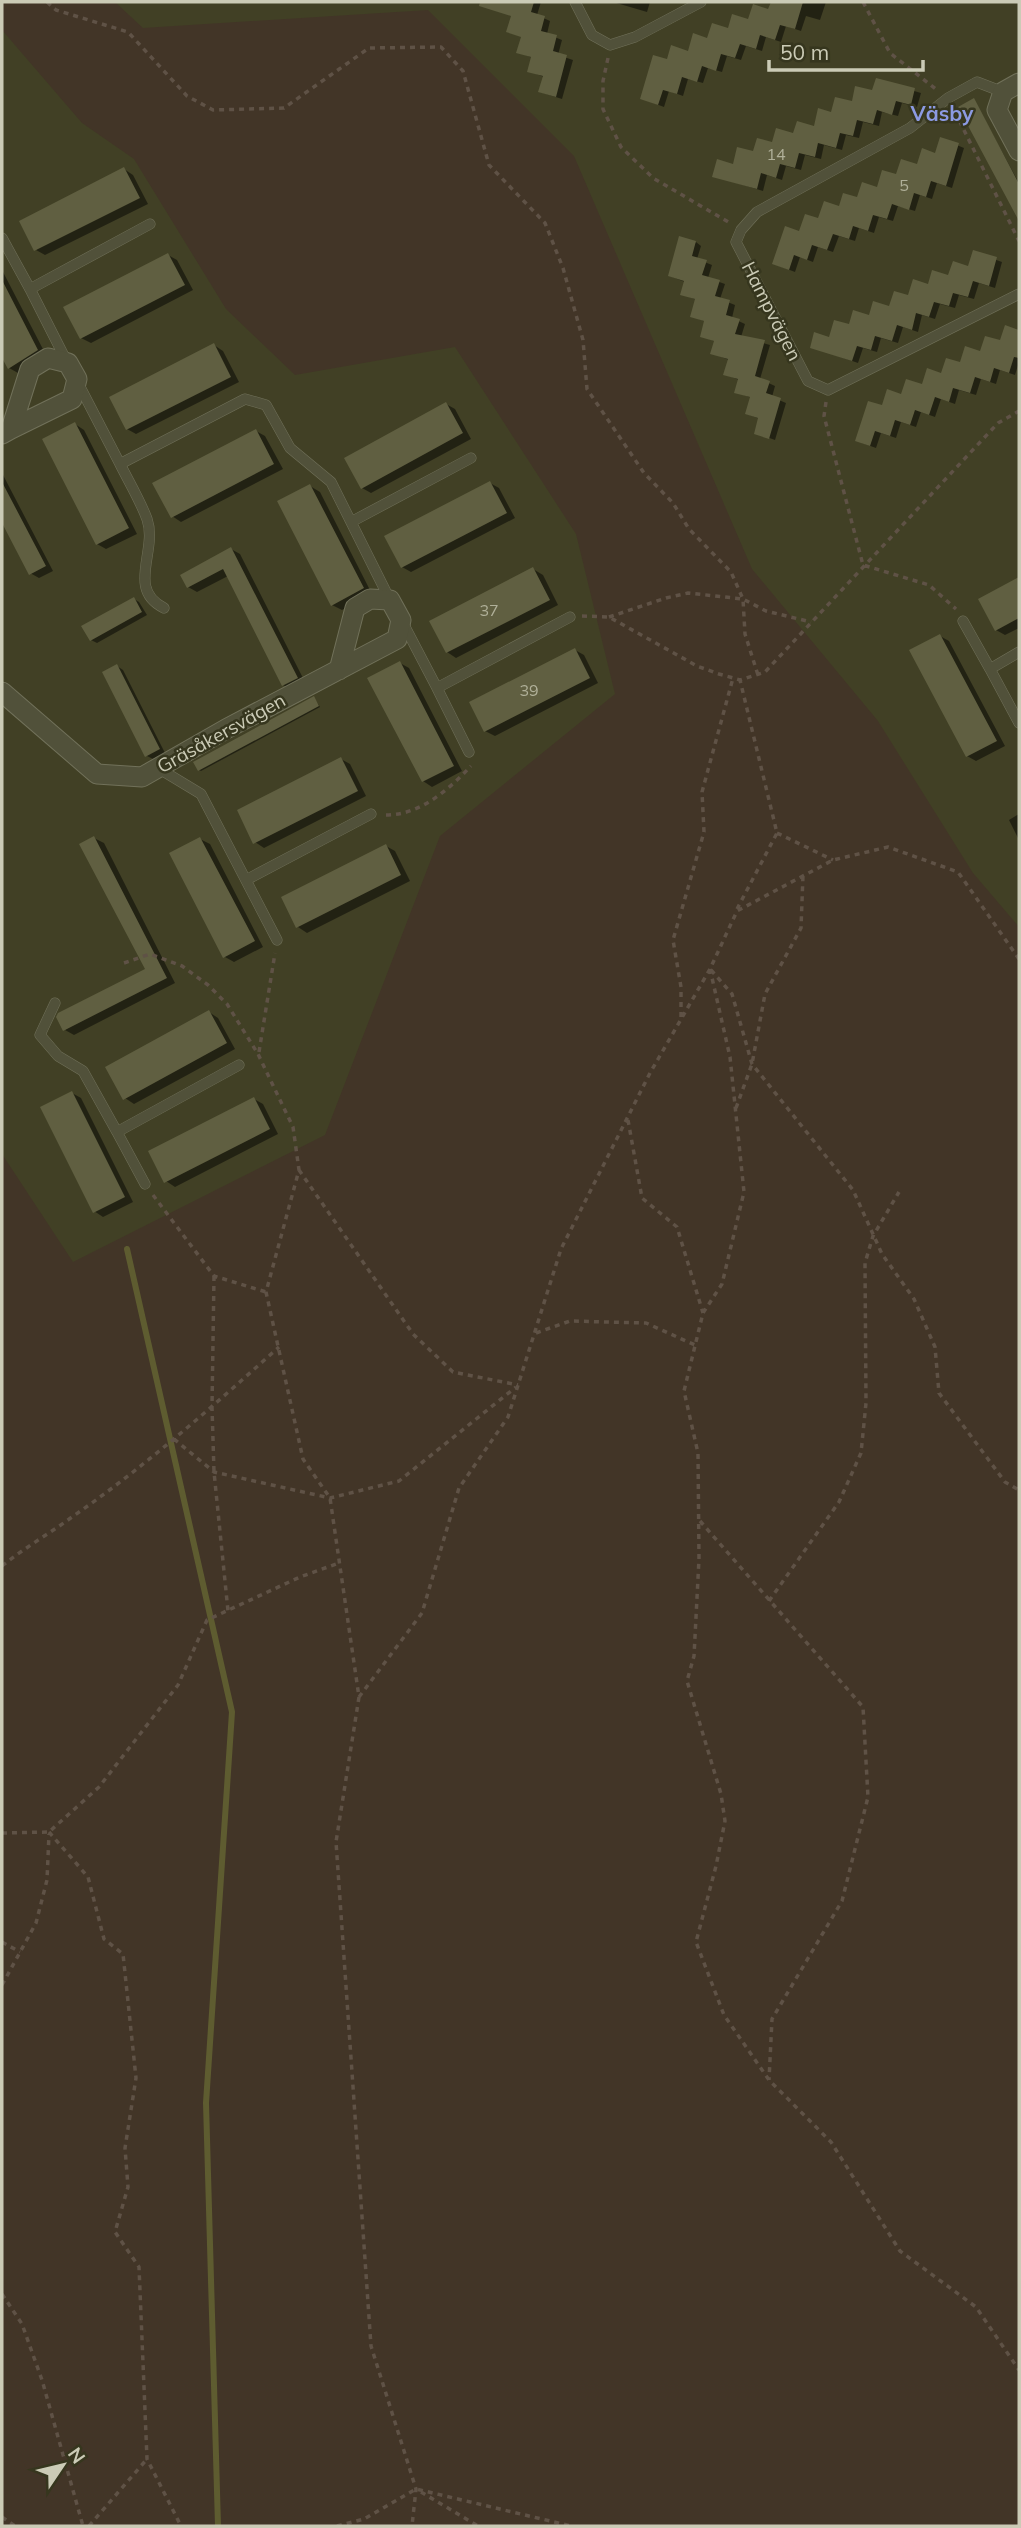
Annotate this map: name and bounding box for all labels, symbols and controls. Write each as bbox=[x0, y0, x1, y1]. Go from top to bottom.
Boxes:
scale bar bbox=[769, 28, 923, 72]
text: 50 m bbox=[780, 39, 829, 65]
district label: Väsby bbox=[910, 100, 974, 126]
house number: 14 bbox=[766, 144, 786, 164]
house number: 5 bbox=[899, 175, 909, 195]
street label: Hampvägen bbox=[737, 257, 807, 365]
house number: 37 bbox=[479, 600, 499, 620]
house number: 39 bbox=[519, 680, 539, 700]
street label: Gräsåkersvägen bbox=[152, 688, 290, 778]
north arrow bbox=[28, 2430, 98, 2500]
text: N bbox=[63, 2442, 91, 2468]

